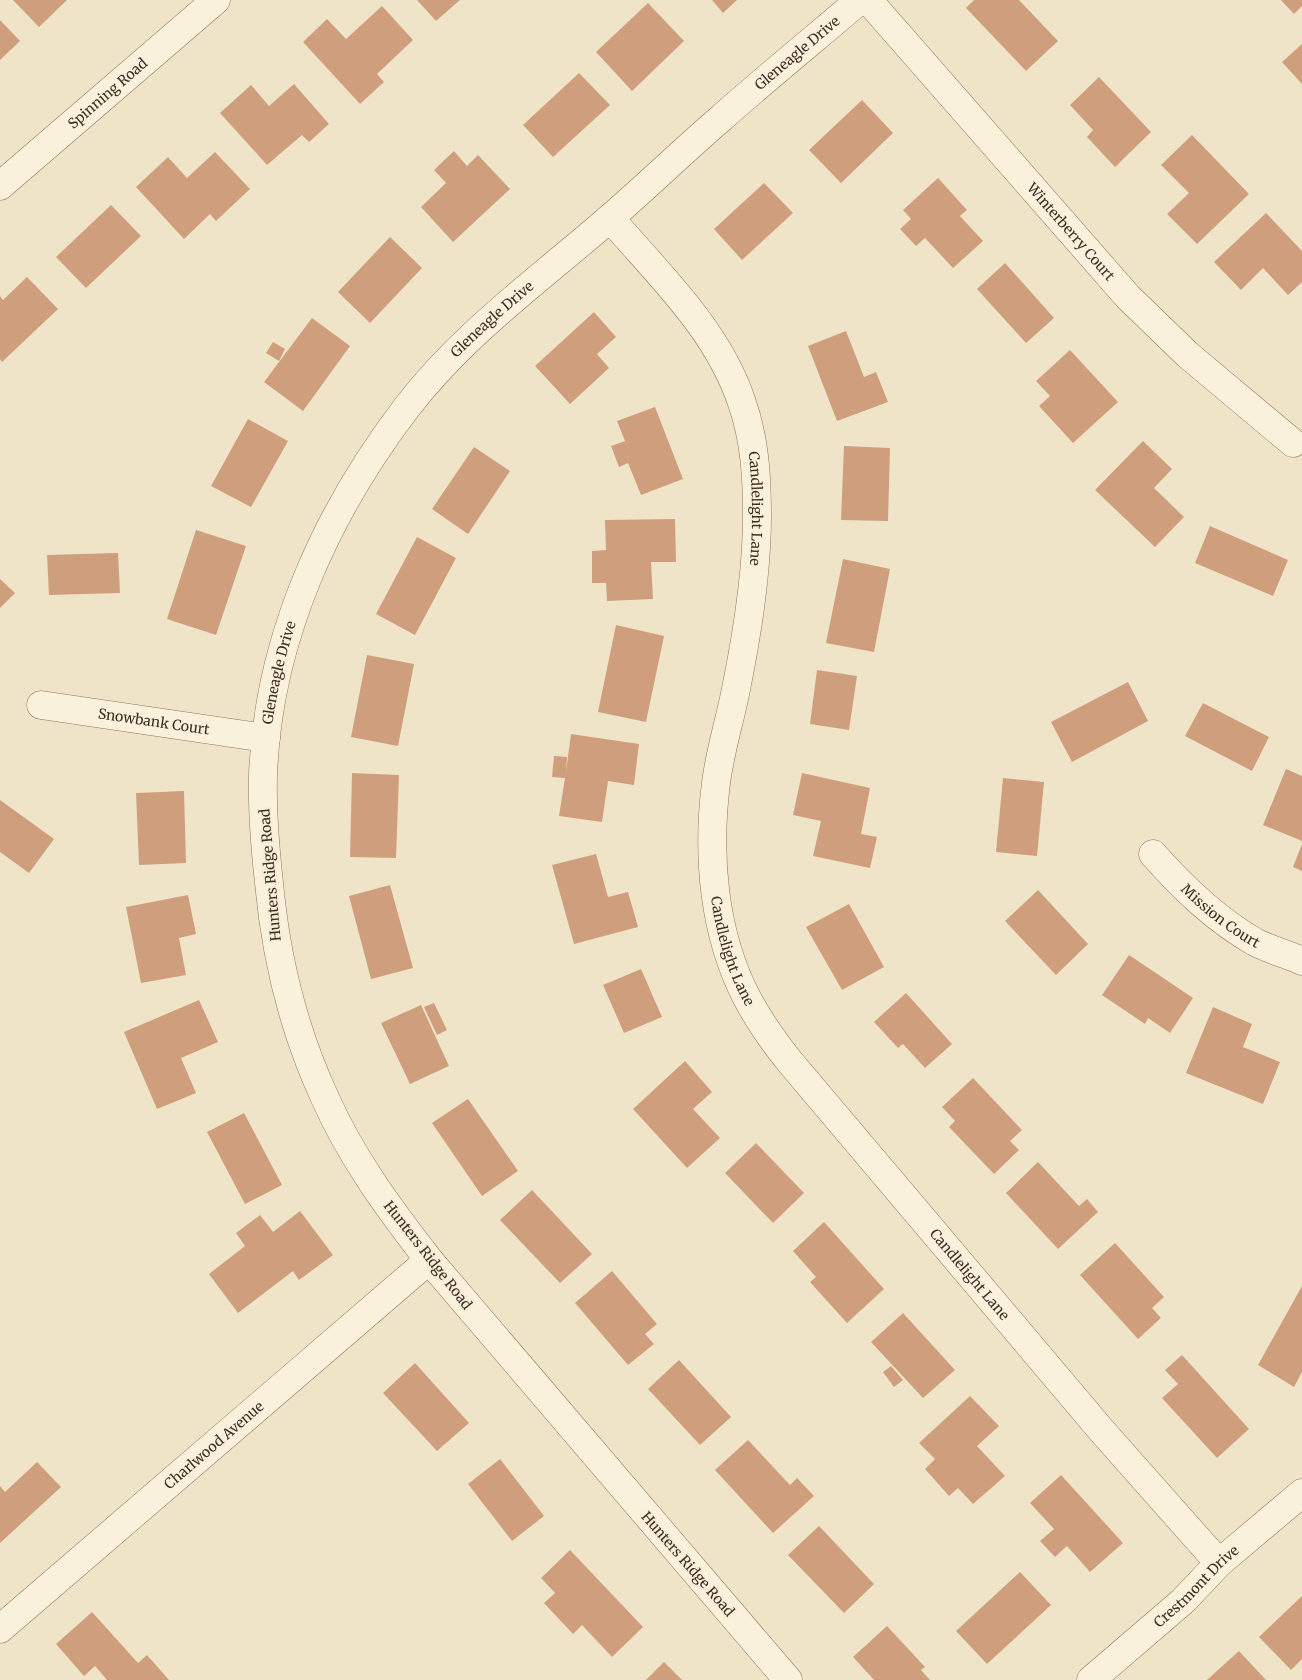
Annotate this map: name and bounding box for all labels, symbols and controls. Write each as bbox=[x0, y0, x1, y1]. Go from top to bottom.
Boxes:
street label: Gleneagle Drive bbox=[751, 12, 843, 94]
street label: Spinning Road bbox=[64, 54, 152, 133]
street label: Winterberry Court bbox=[1023, 178, 1119, 285]
street label: Gleneagle Drive bbox=[447, 277, 537, 361]
street label: Candlelight Lane bbox=[745, 450, 766, 566]
street label: Gleneagle Drive bbox=[258, 619, 300, 725]
street label: Snowbank Court bbox=[97, 704, 211, 739]
street label: Hunters Ridge Road bbox=[255, 807, 285, 942]
street label: Mission Court bbox=[1177, 880, 1263, 952]
street label: Candlelight Lane bbox=[707, 895, 758, 1009]
street label: Hunters Ridge Road bbox=[380, 1197, 476, 1313]
street label: Candlelight Lane bbox=[926, 1225, 1013, 1324]
street label: Charlwood Avenue bbox=[160, 1397, 267, 1493]
street label: Hunters Ridge Road bbox=[638, 1508, 739, 1621]
street label: Crestmont Drive bbox=[1150, 1541, 1242, 1631]

